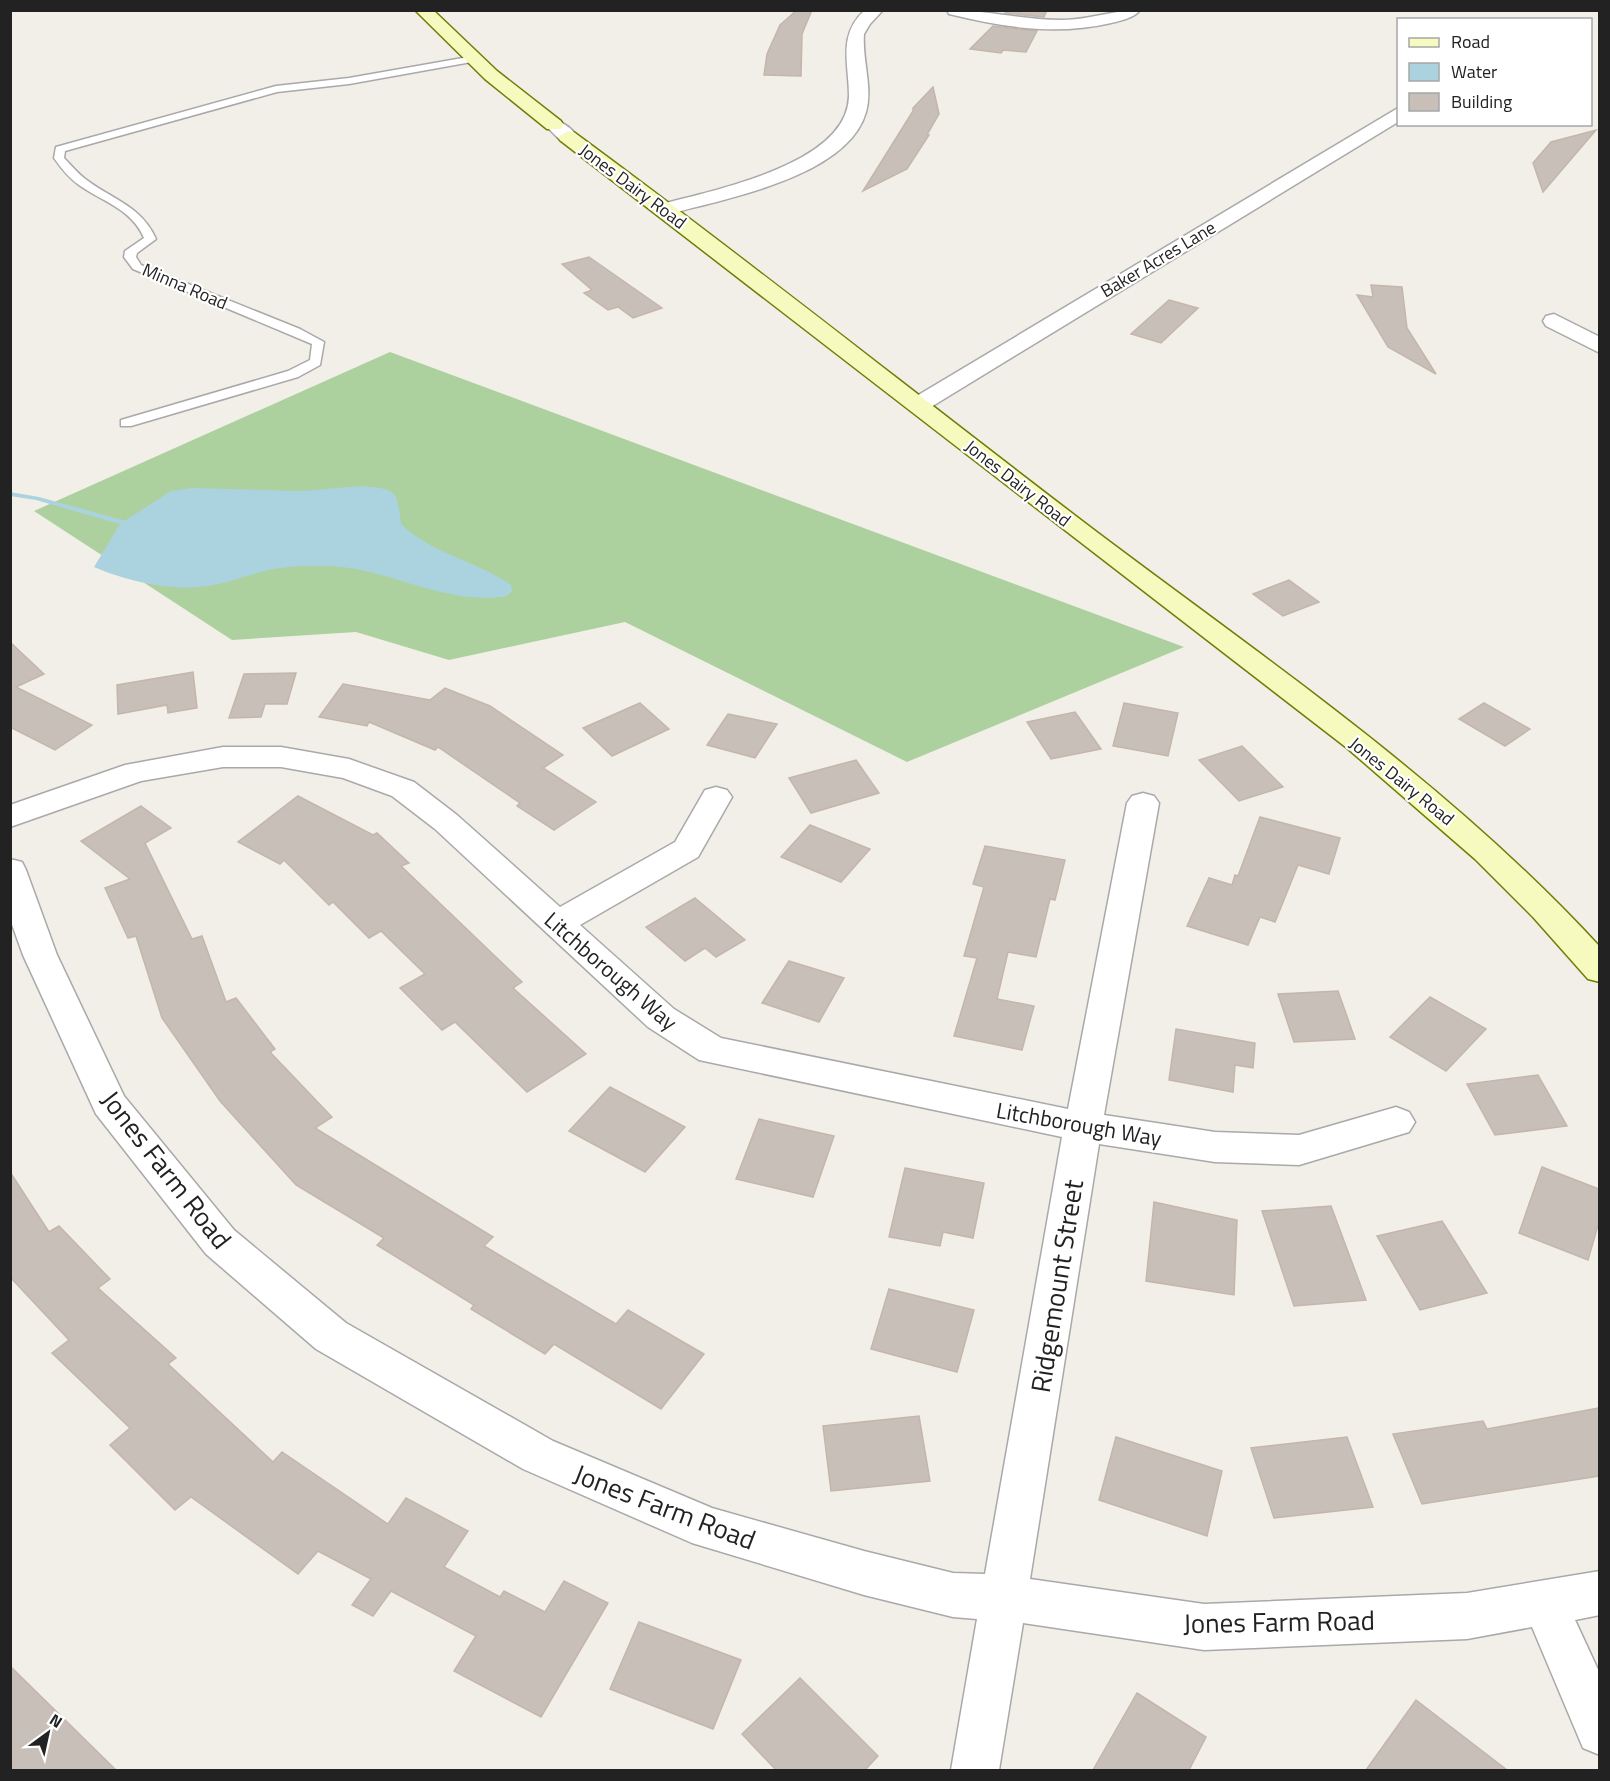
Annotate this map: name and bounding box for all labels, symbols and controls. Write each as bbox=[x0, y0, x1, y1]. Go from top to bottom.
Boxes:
legend bbox=[1397, 18, 1592, 126]
text: Road bbox=[1451, 28, 1490, 55]
text: Water bbox=[1451, 58, 1497, 85]
text: Building bbox=[1451, 88, 1512, 115]
street label: Jones Dairy Road bbox=[574, 137, 692, 235]
street label: Baker Acres Lane bbox=[1095, 214, 1221, 304]
street label: Minna Road bbox=[138, 256, 232, 316]
street label: Jones Dairy Road bbox=[959, 433, 1077, 533]
street label: Jones Dairy Road bbox=[1344, 730, 1460, 832]
street label: Litchborough Way bbox=[537, 903, 685, 1039]
street label: Jones Farm Road bbox=[92, 1081, 242, 1257]
street label: Litchborough Way bbox=[994, 1093, 1165, 1155]
street label: Ridgemount Street bbox=[1019, 1176, 1093, 1395]
street label: Jones Farm Road bbox=[568, 1453, 762, 1559]
street label: Jones Farm Road bbox=[1183, 1599, 1375, 1643]
north arrow bbox=[18, 1703, 78, 1763]
text: N bbox=[45, 1707, 67, 1734]

